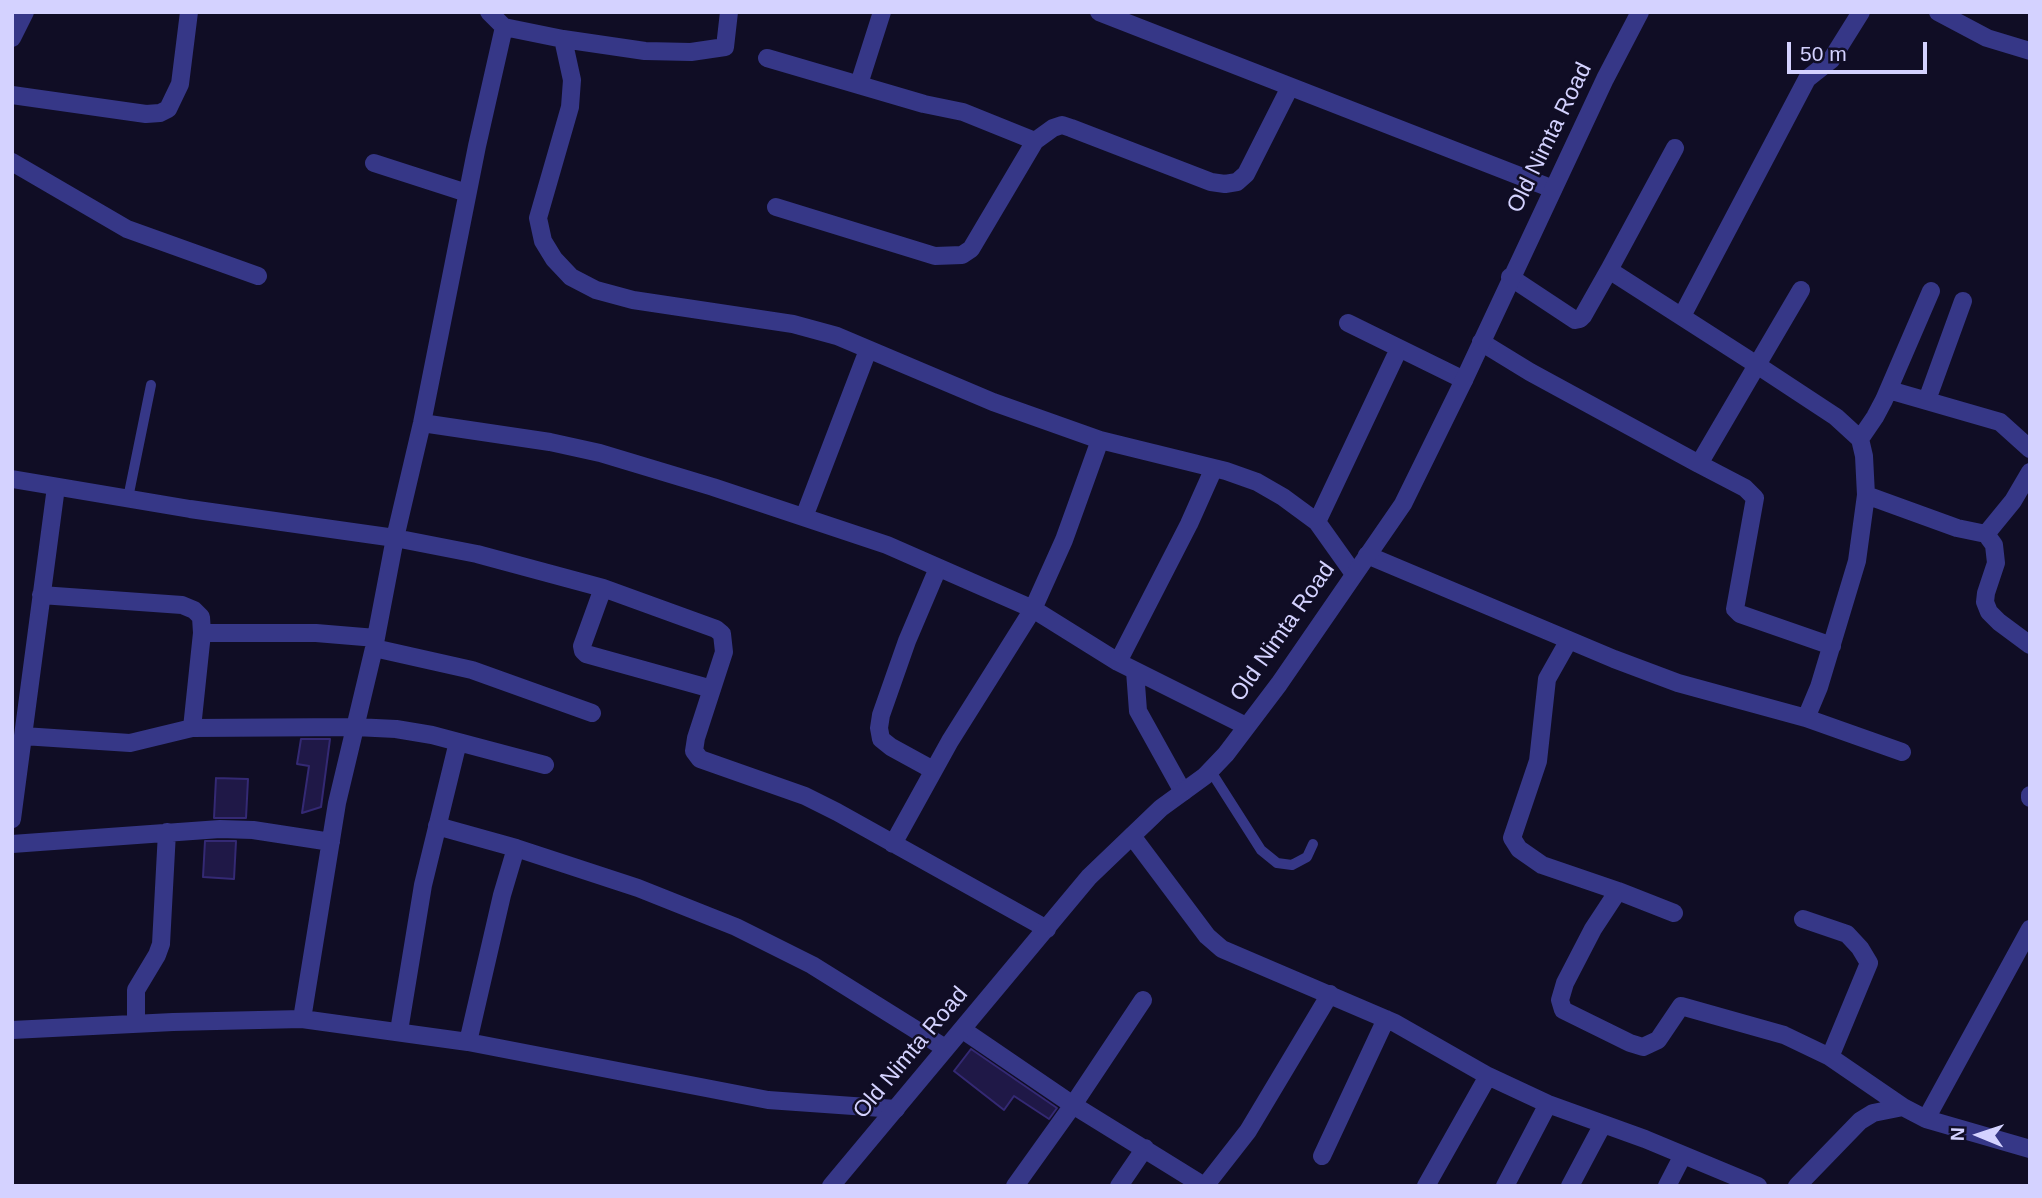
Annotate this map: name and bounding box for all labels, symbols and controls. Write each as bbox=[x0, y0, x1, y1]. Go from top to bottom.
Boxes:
scale bar bbox=[1790, 28, 1930, 72]
text: 50 m bbox=[1800, 42, 1847, 65]
street label: Old Nimta Road bbox=[1502, 58, 1598, 218]
street label: Old Nimta Road bbox=[1225, 557, 1341, 707]
street label: Old Nimta Road bbox=[848, 981, 974, 1125]
north arrow bbox=[1944, 1100, 2014, 1170]
text: N bbox=[1947, 1127, 1968, 1141]

